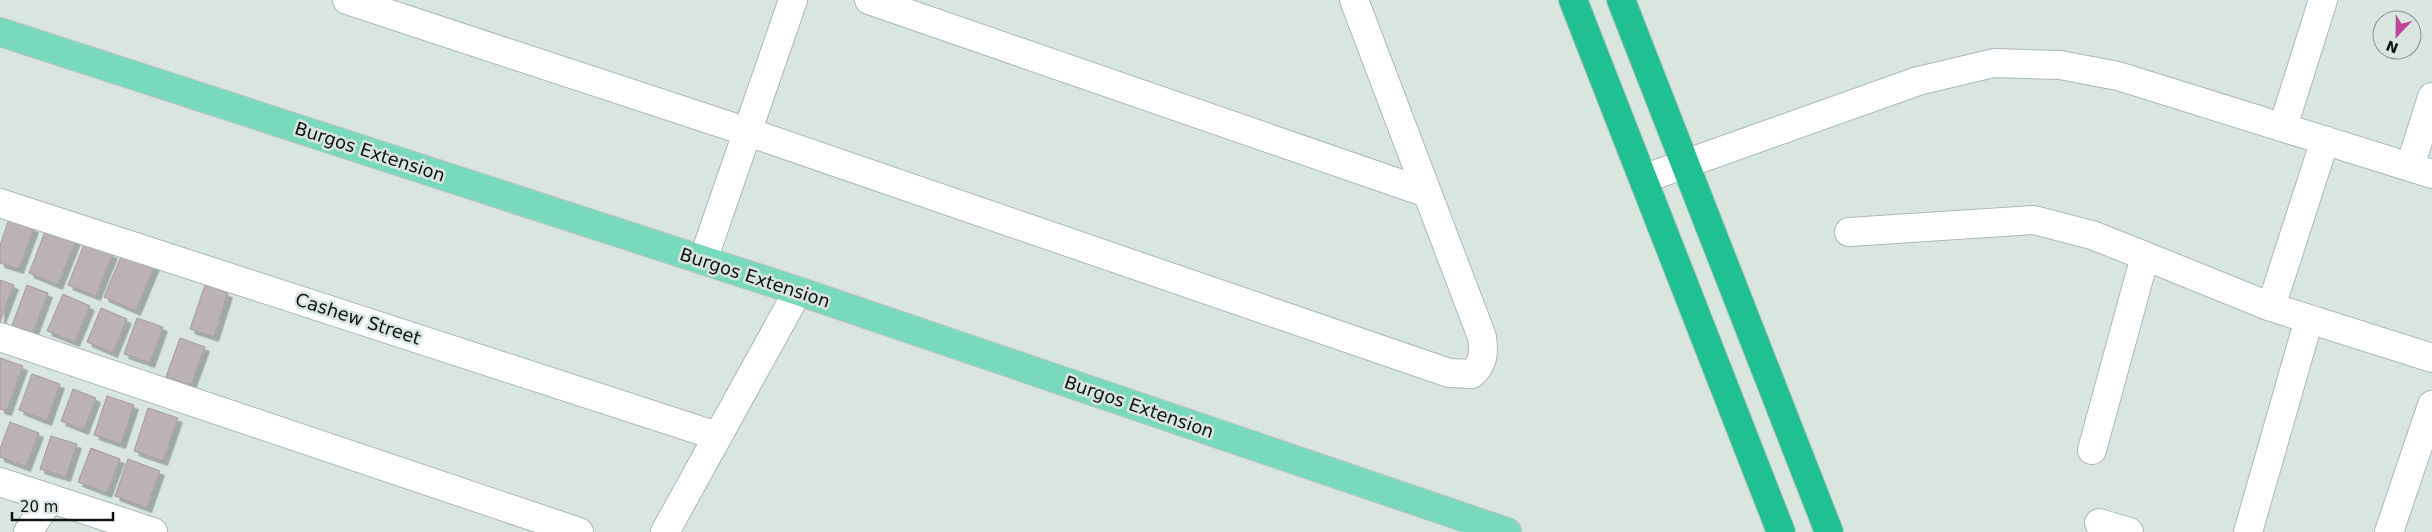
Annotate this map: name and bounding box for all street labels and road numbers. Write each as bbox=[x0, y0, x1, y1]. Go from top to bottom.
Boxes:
street label: Burgos Extension bbox=[292, 117, 448, 186]
street label: Burgos Extension bbox=[677, 243, 833, 312]
street label: Cashew Street bbox=[293, 288, 424, 349]
street label: Burgos Extension bbox=[1062, 371, 1217, 442]

